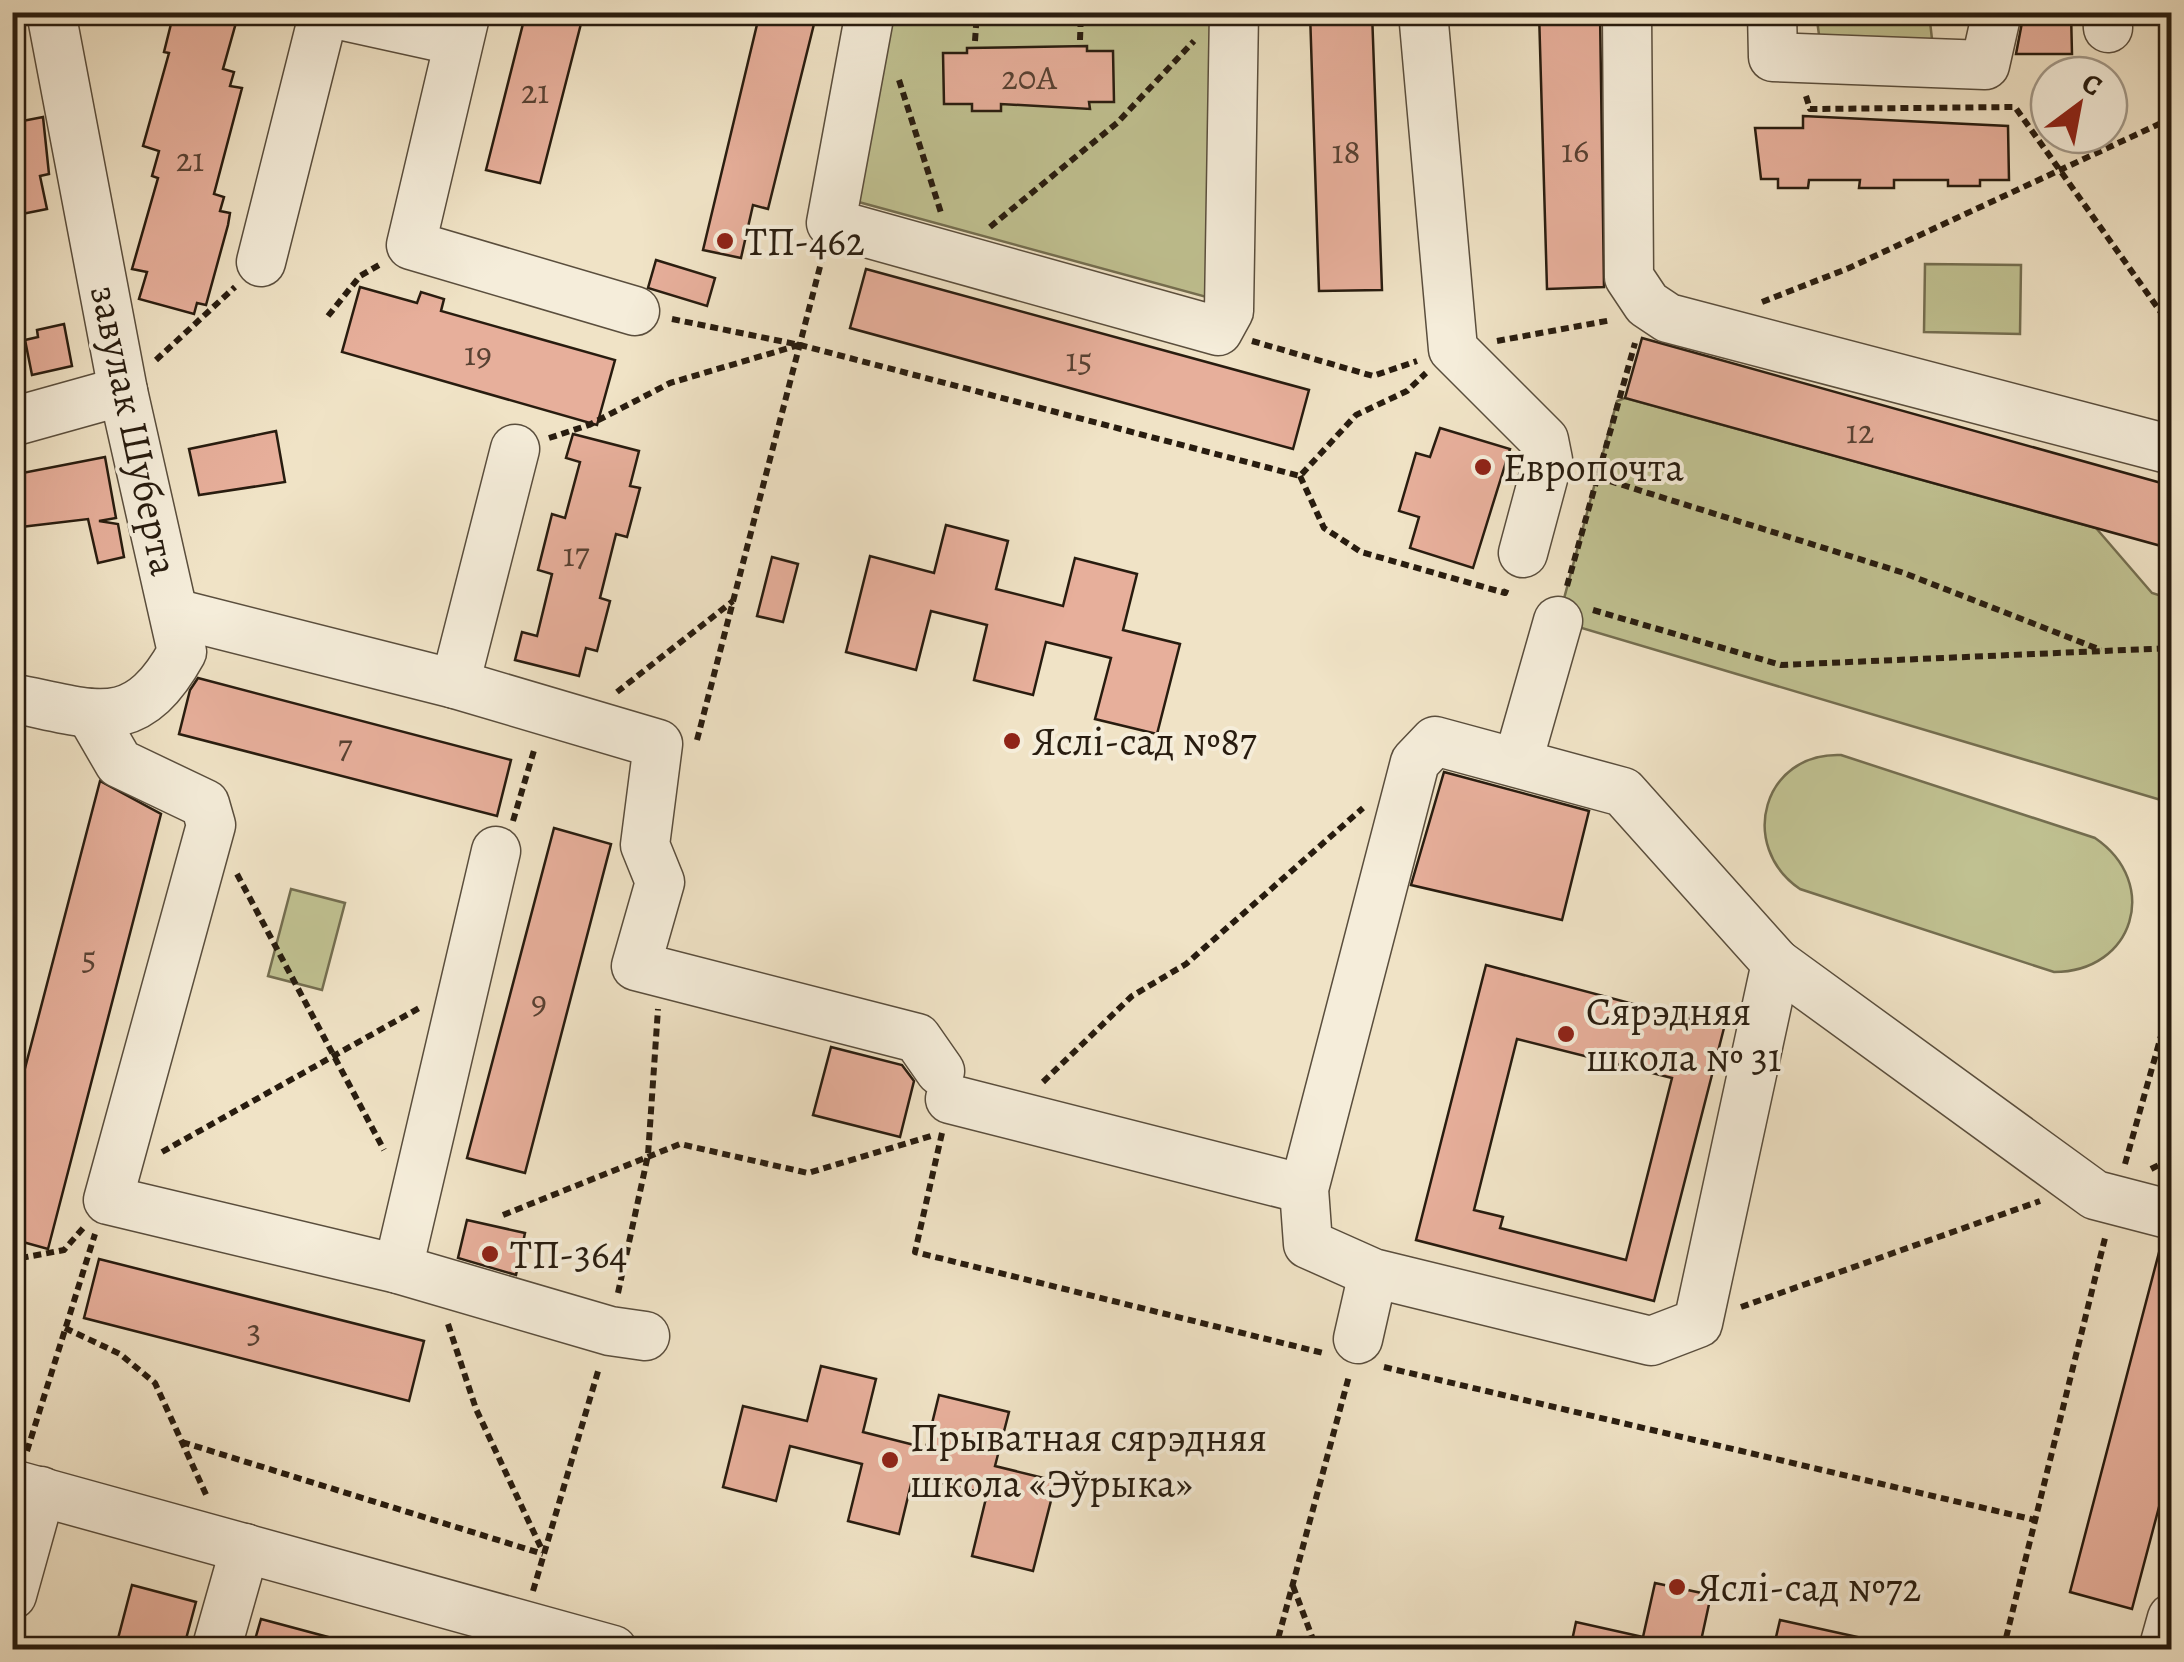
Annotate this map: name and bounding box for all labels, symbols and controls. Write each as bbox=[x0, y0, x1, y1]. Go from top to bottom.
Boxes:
house number: 20А bbox=[1001, 53, 1057, 101]
north arrow bbox=[2029, 55, 2129, 155]
text: С bbox=[2074, 64, 2109, 105]
house number: 21 bbox=[521, 67, 549, 115]
house number: 16 bbox=[1561, 126, 1589, 174]
house number: 18 bbox=[1332, 127, 1360, 175]
house number: 21 bbox=[176, 135, 204, 183]
place label: ТП-462 bbox=[745, 214, 865, 269]
marker: ТП-462 bbox=[714, 230, 736, 252]
street label: завулак Шуберта bbox=[77, 280, 192, 581]
house number: 19 bbox=[464, 329, 492, 377]
house number: 15 bbox=[1065, 335, 1093, 383]
house number: 12 bbox=[1846, 407, 1874, 455]
place label: Европочта bbox=[1503, 440, 1685, 495]
marker: Европочта bbox=[1472, 456, 1494, 478]
house number: 17 bbox=[563, 530, 590, 578]
place label: Яслі-сад №87 bbox=[1032, 714, 1257, 769]
house number: 7 bbox=[338, 722, 353, 770]
marker: Яслі-сад №87 bbox=[1001, 730, 1023, 752]
house number: 5 bbox=[81, 933, 97, 981]
house number: 9 bbox=[531, 977, 547, 1025]
place label: Сярэдняя школа № 31 bbox=[1586, 984, 1781, 1085]
marker: Сярэдняя школа № 31 bbox=[1555, 1023, 1577, 1045]
place label: ТП-364 bbox=[510, 1227, 627, 1282]
marker: ТП-364 bbox=[479, 1243, 501, 1265]
house number: 3 bbox=[247, 1306, 261, 1354]
place label: Прыватная сярэдняя школа «Эўрыка» bbox=[910, 1410, 1267, 1511]
marker: Прыватная сярэдняя школа «Эўрыка» bbox=[879, 1449, 901, 1471]
place label: Яслі-сад №72 bbox=[1697, 1560, 1921, 1615]
marker: Яслі-сад №72 bbox=[1666, 1576, 1688, 1598]

